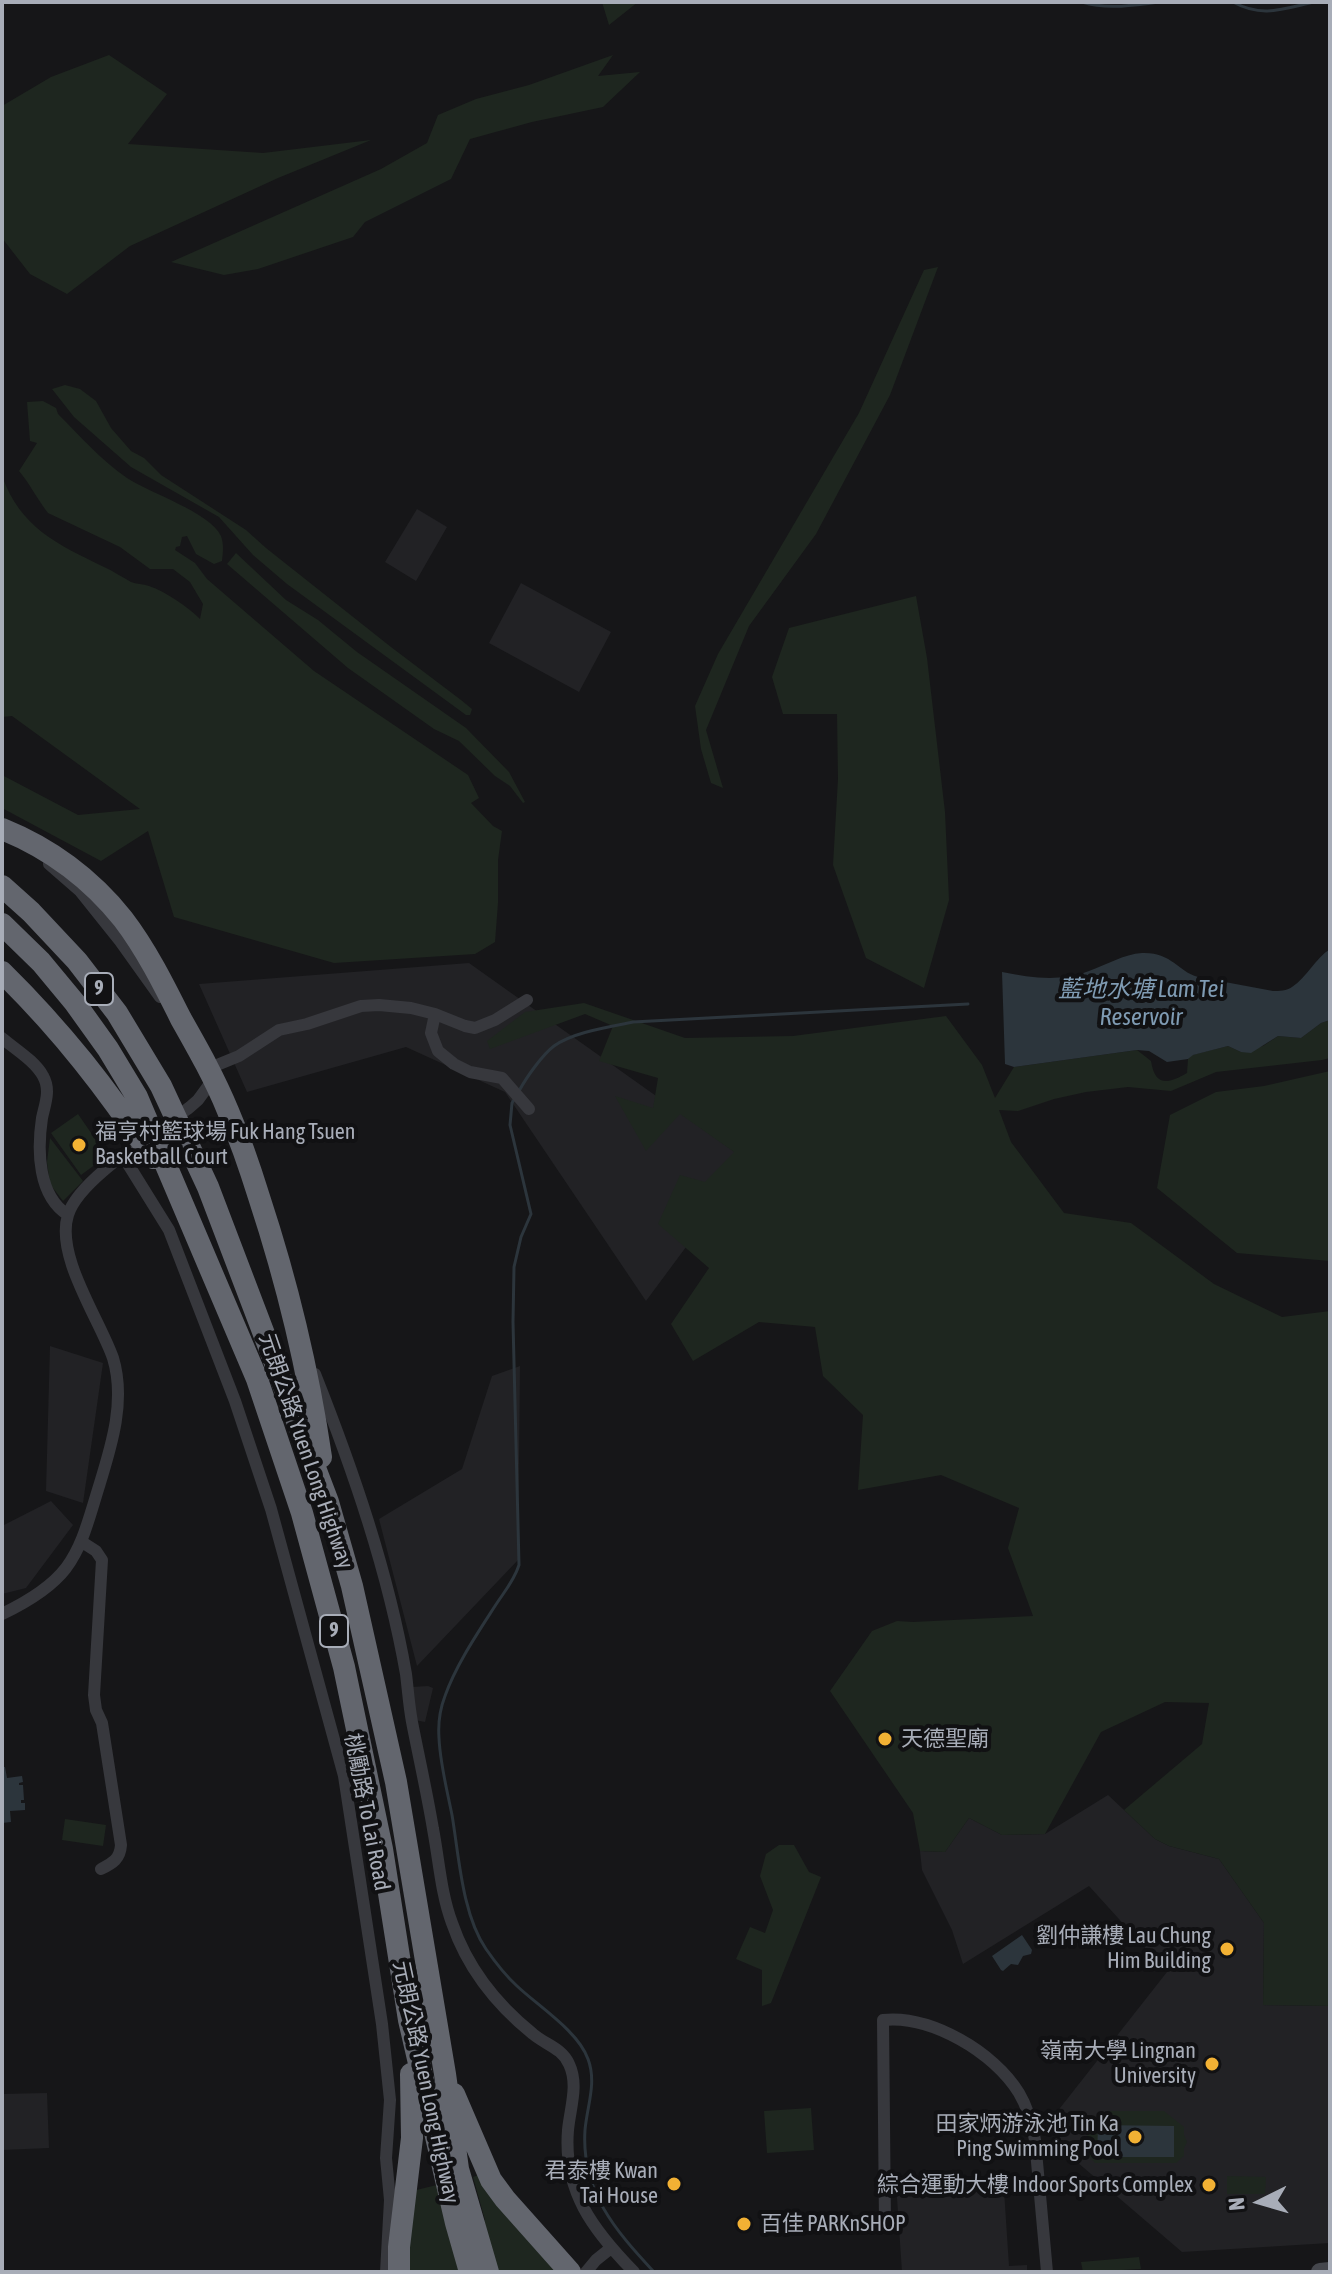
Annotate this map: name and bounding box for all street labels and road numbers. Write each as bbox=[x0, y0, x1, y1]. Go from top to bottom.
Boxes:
road number: 9 bbox=[85, 973, 113, 1005]
street label: 元朗公路 Yuen Long Highway bbox=[253, 1330, 359, 1572]
road number: 9 bbox=[320, 1615, 348, 1647]
street label: 桃勵路 To Lai Road bbox=[339, 1731, 395, 1893]
street label: 元朗公路 Yuen Long Highway bbox=[387, 1958, 465, 2206]

